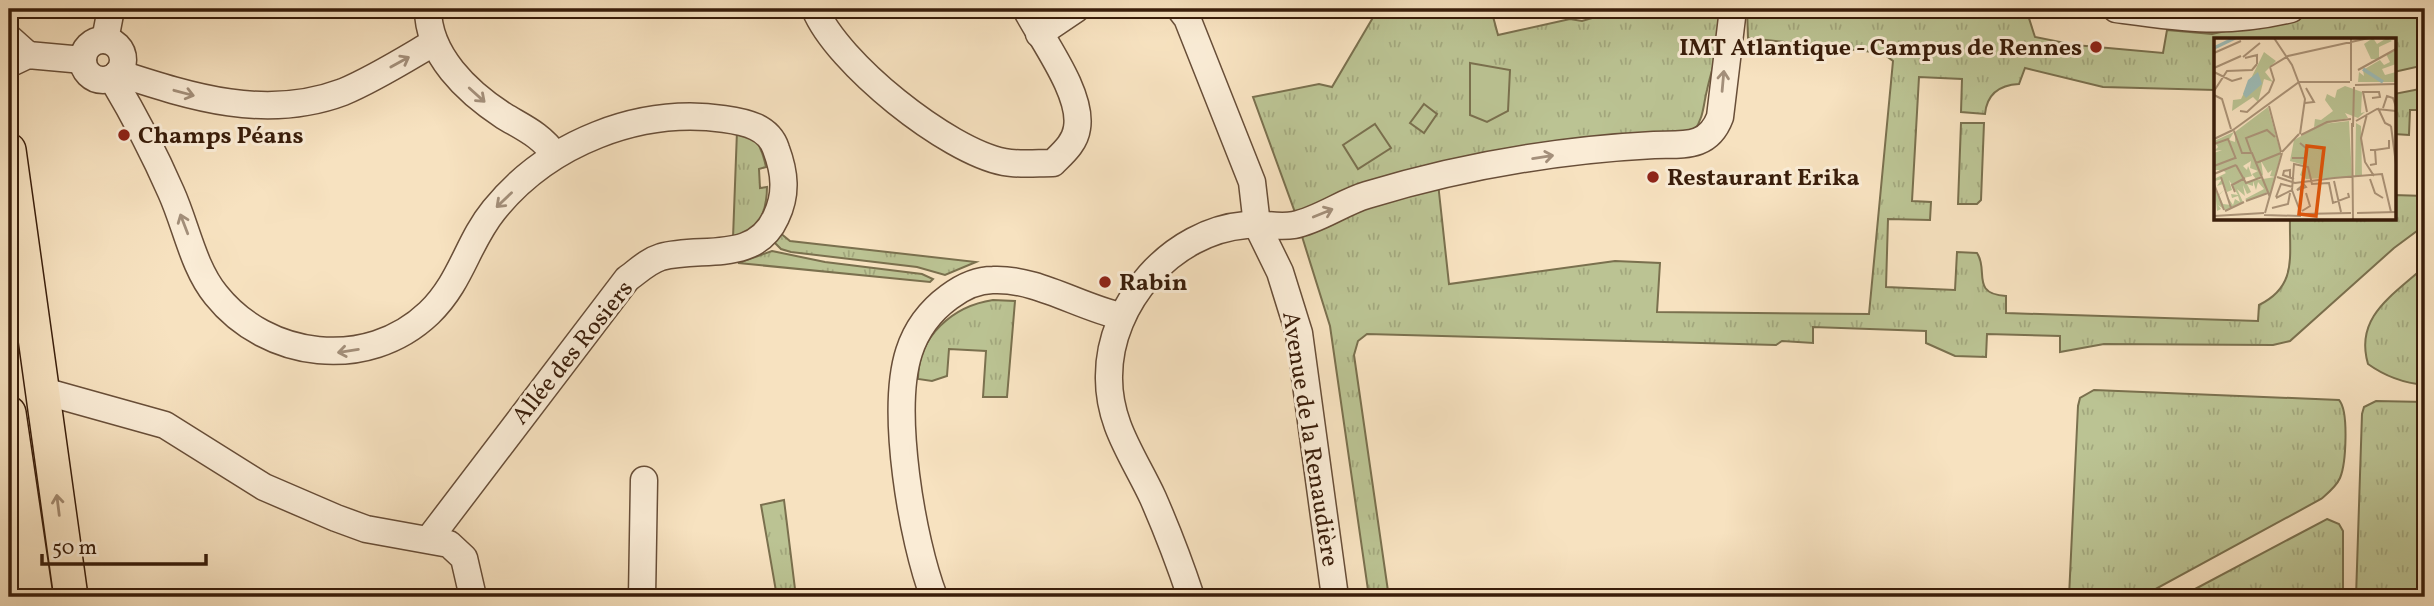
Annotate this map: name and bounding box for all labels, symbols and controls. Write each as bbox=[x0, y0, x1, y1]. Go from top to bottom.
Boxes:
place label: IMT Atlantique - Campus de Rennes bbox=[1679, 32, 2082, 66]
inset map bbox=[2214, 38, 2396, 220]
marker: IMT Atlantique - Campus de Rennes bbox=[2088, 39, 2104, 55]
one-way arrow bbox=[390, 55, 410, 69]
one-way arrow bbox=[1717, 70, 1730, 93]
one-way arrow bbox=[172, 87, 194, 100]
one-way arrow bbox=[468, 87, 486, 103]
place label: Champs Péans bbox=[138, 120, 304, 154]
marker: Champs Péans bbox=[116, 127, 132, 143]
one-way arrow bbox=[1531, 150, 1554, 163]
place label: Restaurant Erika bbox=[1667, 162, 1860, 196]
marker: Restaurant Erika bbox=[1645, 169, 1661, 185]
one-way arrow bbox=[496, 192, 513, 209]
one-way arrow bbox=[1312, 205, 1333, 218]
one-way arrow bbox=[177, 214, 189, 236]
place label: Rabin bbox=[1119, 267, 1188, 301]
street label: Allée des Rosiers bbox=[505, 274, 642, 433]
marker: Rabin bbox=[1097, 274, 1113, 290]
street label: Avenue de la Renaudière bbox=[1272, 309, 1346, 569]
one-way arrow bbox=[337, 344, 360, 357]
one-way arrow bbox=[52, 495, 65, 517]
scale bar bbox=[42, 522, 206, 566]
text: 50 m bbox=[52, 534, 97, 563]

